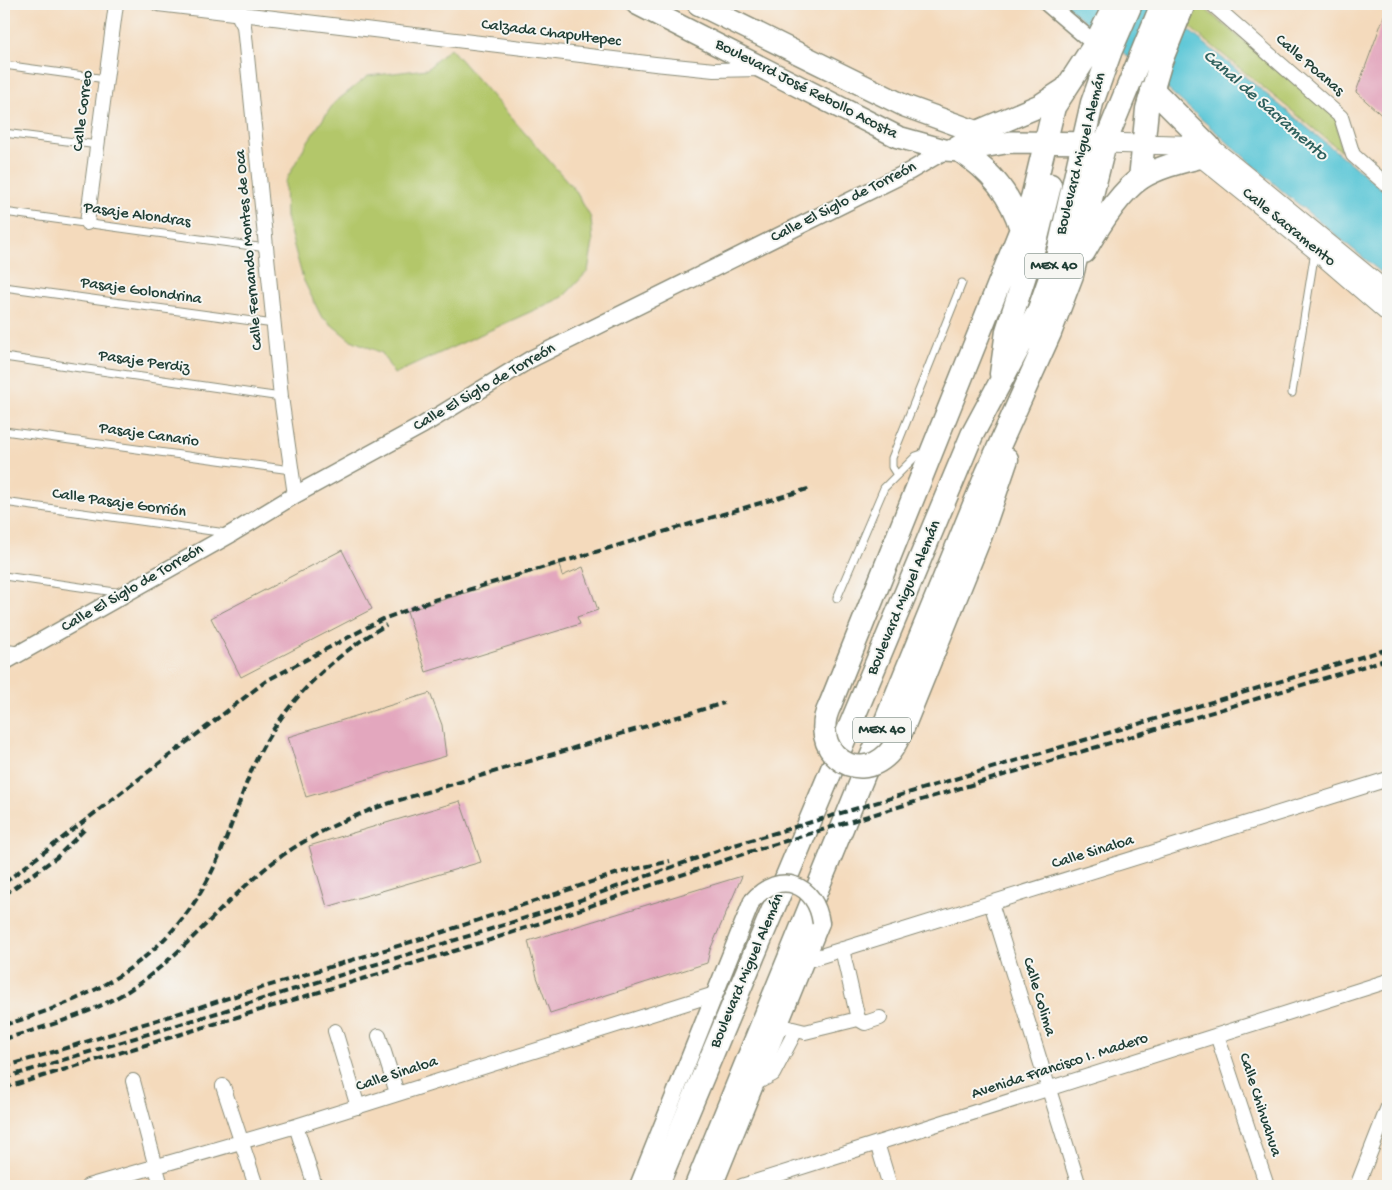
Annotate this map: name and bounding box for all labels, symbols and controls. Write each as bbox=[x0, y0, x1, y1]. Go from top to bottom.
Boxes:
street label: Calzada Chapultepec bbox=[480, 16, 622, 52]
street label: Calle Poanas bbox=[1271, 31, 1348, 102]
street label: Boulevard José Rebollo Acosta bbox=[711, 35, 901, 145]
water label: Canal de Sacramento bbox=[1198, 46, 1332, 166]
street label: Calle Correo bbox=[70, 69, 98, 153]
street label: Boulevard Miguel Alemán bbox=[1052, 71, 1111, 238]
street label: Calle Fernando Montes de Oca bbox=[232, 148, 268, 351]
street label: Calle El Siglo de Torreón bbox=[768, 158, 920, 248]
street label: Calle Sacramento bbox=[1237, 184, 1339, 272]
street label: Pasaje Alondras bbox=[81, 199, 193, 233]
road number: MEX 40 bbox=[1025, 254, 1083, 278]
street label: Pasaje Golondrina bbox=[78, 274, 204, 310]
street label: Calle El Siglo de Torreón bbox=[411, 339, 560, 436]
street label: Pasaje Perdiz bbox=[96, 347, 192, 379]
street label: Pasaje Canario bbox=[97, 419, 200, 452]
street label: Calle Pasaje Gorrión bbox=[51, 485, 188, 523]
street label: Boulevard Miguel Alemán bbox=[863, 517, 946, 679]
street label: Calle El Siglo de Torreón bbox=[59, 540, 208, 637]
road number: MEX 40 bbox=[853, 718, 911, 742]
street label: Calle Sinaloa bbox=[1050, 831, 1137, 874]
street label: Boulevard Miguel Alemán bbox=[706, 890, 789, 1052]
street label: Calle Colima bbox=[1017, 956, 1059, 1040]
street label: Avenida Francisco I. Madero bbox=[969, 1029, 1151, 1105]
street label: Calle Chihuahua bbox=[1233, 1051, 1285, 1160]
street label: Calle Sinaloa bbox=[354, 1053, 441, 1097]

